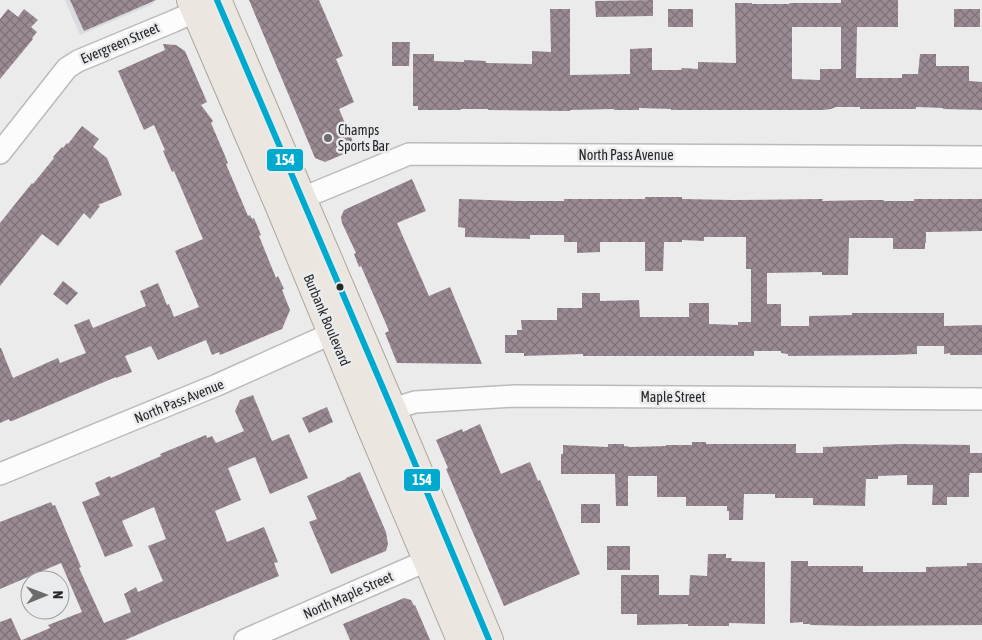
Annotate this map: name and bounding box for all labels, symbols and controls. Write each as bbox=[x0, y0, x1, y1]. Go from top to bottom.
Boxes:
street label: Evergreen Street bbox=[78, 19, 162, 67]
place label: Champs Sports Bar bbox=[338, 122, 390, 154]
marker: Champs Sports Bar bbox=[322, 132, 334, 144]
street label: North Pass Avenue bbox=[578, 147, 674, 163]
line badge: 154 bbox=[266, 148, 304, 172]
text: 154 bbox=[275, 152, 295, 168]
street label: Burbank Boulevard bbox=[300, 272, 354, 368]
unlabelled marker bbox=[335, 282, 345, 292]
street label: North Pass Avenue bbox=[132, 376, 226, 426]
street label: Maple Street bbox=[640, 389, 706, 405]
line badge: 154 bbox=[403, 468, 441, 492]
text: 154 bbox=[412, 472, 432, 488]
street label: North Maple Street bbox=[301, 568, 395, 622]
north arrow bbox=[20, 570, 70, 620]
text: N bbox=[50, 591, 66, 599]

